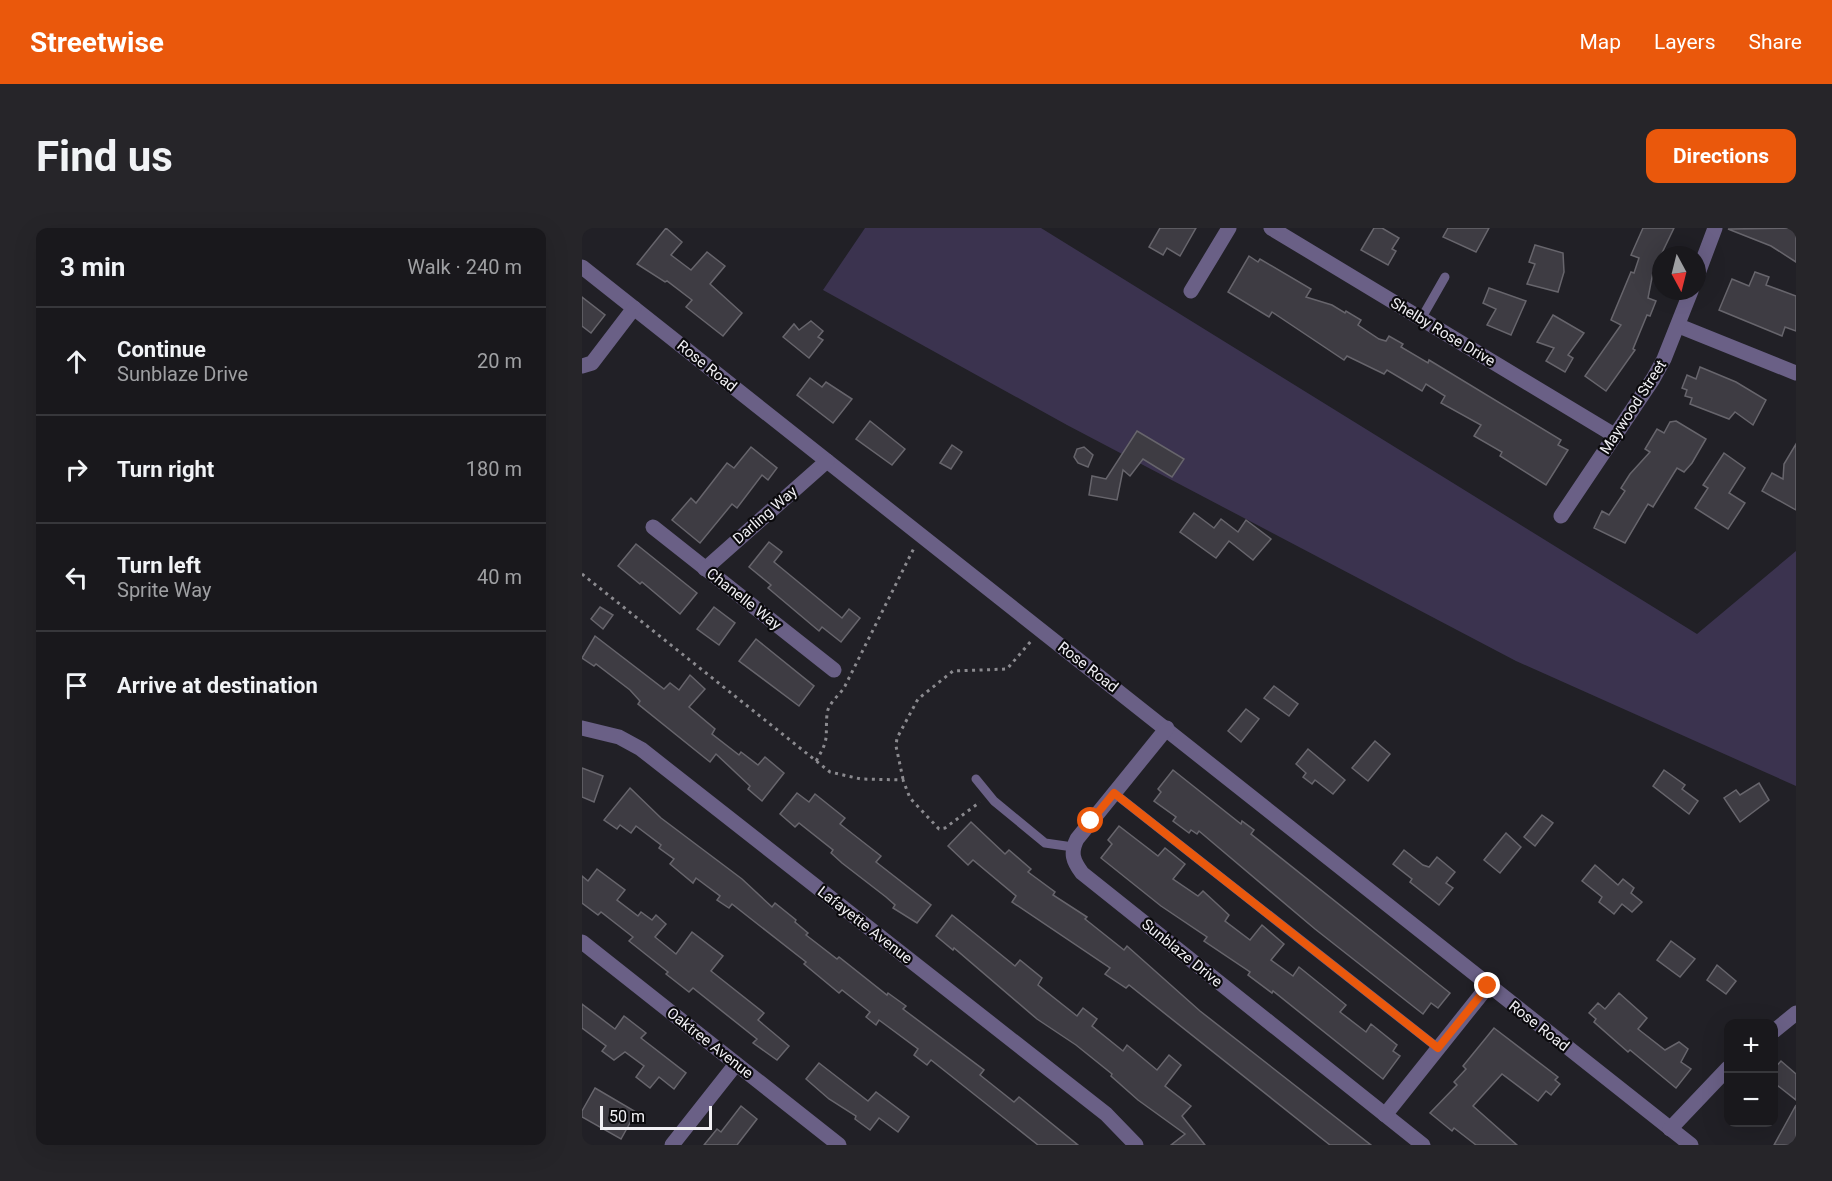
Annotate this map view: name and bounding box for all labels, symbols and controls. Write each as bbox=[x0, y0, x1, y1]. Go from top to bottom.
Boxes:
text: Streetwise bbox=[30, 26, 164, 59]
text: Map bbox=[1579, 30, 1621, 54]
text: Layers bbox=[1654, 30, 1715, 54]
text: Share bbox=[1748, 30, 1802, 54]
button: Directions bbox=[1646, 129, 1796, 183]
text: Find us bbox=[36, 132, 173, 181]
north arrow bbox=[1652, 246, 1706, 300]
text: 3 min bbox=[60, 252, 125, 282]
text: Walk · 240 m bbox=[407, 255, 522, 279]
street label: Shelby Rose Drive bbox=[1387, 294, 1499, 370]
street label: Rose Road bbox=[673, 336, 741, 396]
text: Continue bbox=[117, 337, 206, 362]
icon: ahead bbox=[60, 345, 93, 378]
text: 20 m bbox=[477, 349, 522, 373]
street label: Maywood Street bbox=[1596, 357, 1670, 457]
text: Sunblaze Drive bbox=[117, 362, 248, 386]
icon: right bbox=[60, 453, 93, 486]
text: Turn right bbox=[117, 457, 214, 482]
text: 180 m bbox=[466, 457, 522, 481]
street label: Darling Way bbox=[729, 482, 801, 548]
text: Turn left bbox=[117, 553, 201, 578]
icon: left bbox=[60, 561, 93, 594]
street label: Chanelle Way bbox=[703, 564, 785, 634]
text: 40 m bbox=[477, 565, 522, 589]
text: Sprite Way bbox=[117, 578, 211, 602]
street label: Rose Road bbox=[1054, 638, 1122, 696]
icon: arrive bbox=[60, 669, 93, 702]
text: Arrive at destination bbox=[117, 673, 318, 698]
route start bbox=[1077, 807, 1103, 833]
street label: Lafayette Avenue bbox=[814, 883, 916, 968]
street label: Sunblaze Drive bbox=[1138, 915, 1226, 991]
route end bbox=[1474, 972, 1500, 998]
street label: Rose Road bbox=[1505, 997, 1573, 1055]
street label: Oaktree Avenue bbox=[663, 1004, 757, 1082]
map controls bbox=[1724, 1019, 1778, 1127]
button: + bbox=[1724, 1019, 1778, 1073]
button: − bbox=[1724, 1073, 1778, 1127]
scale bar bbox=[600, 1103, 712, 1130]
text: 50 m bbox=[609, 1107, 645, 1126]

